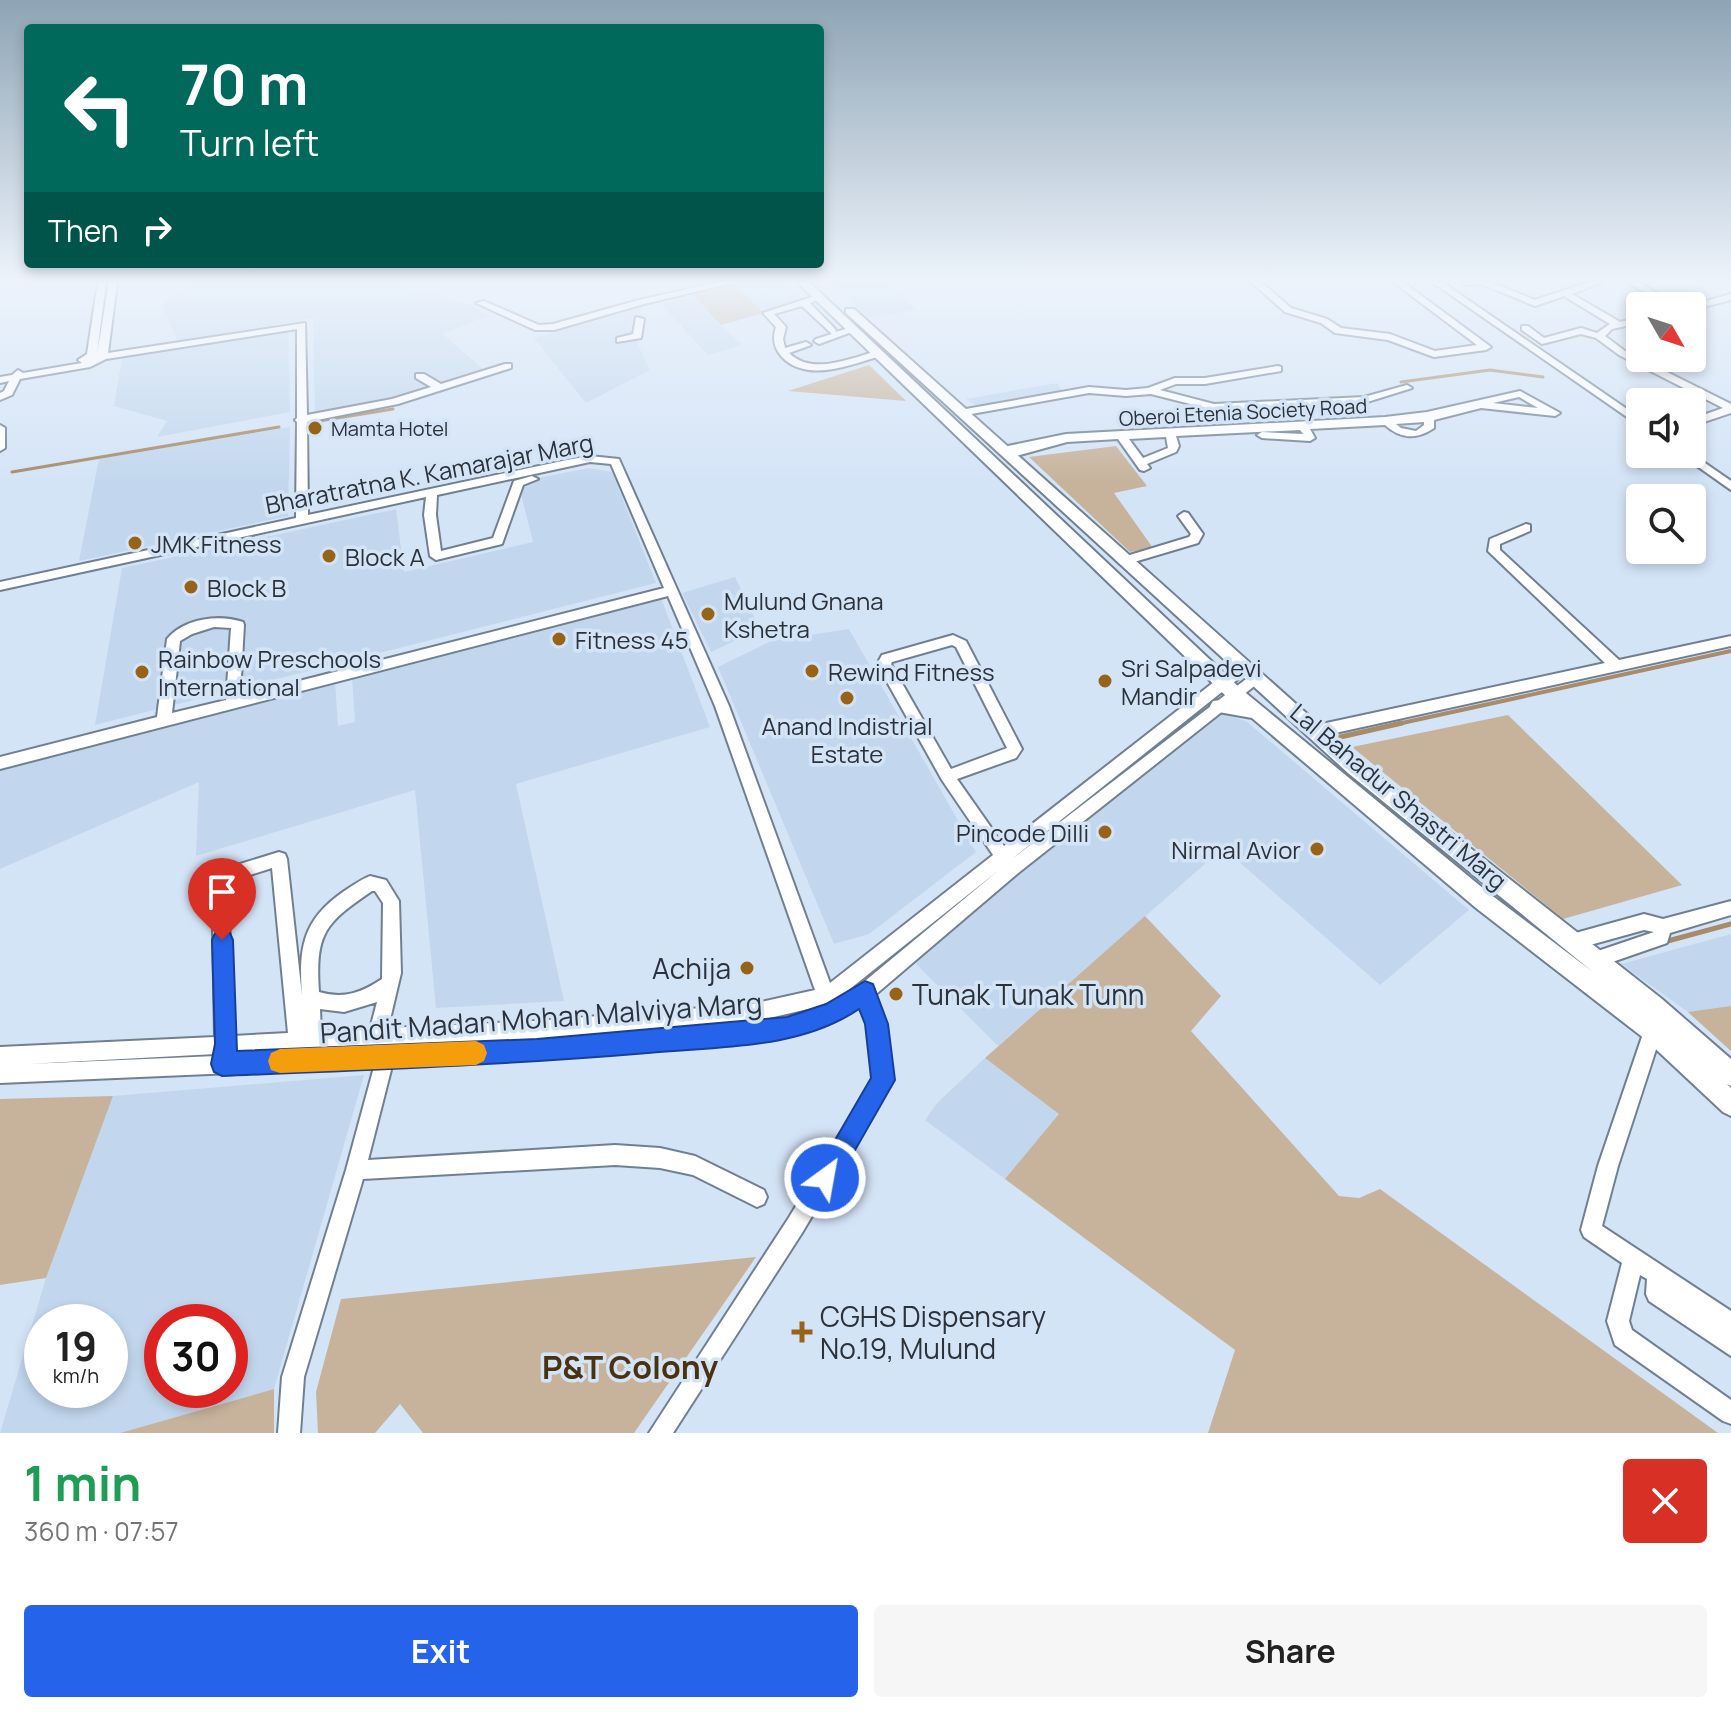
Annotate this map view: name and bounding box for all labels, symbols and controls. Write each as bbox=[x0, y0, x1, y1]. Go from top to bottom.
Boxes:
text: 70 m bbox=[180, 45, 308, 122]
icon: left bbox=[48, 56, 152, 160]
text: Turn left bbox=[180, 118, 319, 167]
icon: right bbox=[135, 208, 179, 252]
text: Then bbox=[48, 210, 119, 251]
north arrow bbox=[1626, 292, 1706, 372]
map controls bbox=[1626, 292, 1706, 564]
button: sound bbox=[1626, 388, 1706, 468]
street label: Oberoi Etenia Society Road bbox=[1118, 392, 1368, 432]
place label: Mamta Hotel bbox=[331, 415, 449, 442]
marker: Mamta Hotel bbox=[306, 419, 324, 437]
street label: Bharatratna K. Kamarajar Marg bbox=[262, 425, 596, 521]
button: search bbox=[1626, 484, 1706, 564]
place label: JMK Fitness bbox=[151, 527, 282, 560]
marker: JMK Fitness bbox=[126, 534, 144, 552]
place label: Block A bbox=[345, 540, 425, 573]
marker: Block A bbox=[320, 547, 338, 565]
place label: Block B bbox=[207, 571, 286, 604]
marker: Block B bbox=[182, 578, 200, 596]
place label: Mulund Gnana Kshetra bbox=[724, 584, 884, 645]
marker: Mulund Gnana Kshetra bbox=[699, 605, 717, 623]
place label: Fitness 45 bbox=[575, 623, 689, 656]
marker: Fitness 45 bbox=[550, 630, 568, 648]
place label: Rainbow Preschools International bbox=[158, 642, 381, 703]
place label: Sri Salpadevi Mandir bbox=[1121, 651, 1262, 712]
place label: Rewind Fitness bbox=[828, 655, 995, 688]
marker: Rewind Fitness bbox=[803, 662, 821, 680]
marker: Rainbow Preschools International bbox=[133, 663, 151, 681]
marker: Sri Salpadevi Mandir bbox=[1096, 672, 1114, 690]
marker: Anand Indistrial Estate bbox=[838, 689, 856, 707]
street label: Lal Bahadur Shastri Marg bbox=[1284, 696, 1514, 896]
place label: Anand Indistrial Estate bbox=[762, 709, 933, 770]
place label: Pincode Dilli bbox=[956, 816, 1089, 849]
marker: Pincode Dilli bbox=[1096, 823, 1114, 841]
place label: Nirmal Avior bbox=[1171, 833, 1301, 866]
marker: Nirmal Avior bbox=[1308, 840, 1326, 858]
pin bbox=[188, 858, 256, 940]
icon: arrive bbox=[200, 870, 244, 914]
place label: Achija bbox=[652, 949, 731, 987]
marker: Achija bbox=[738, 959, 756, 977]
place label: Tunak Tunak Tunn bbox=[912, 975, 1144, 1013]
street label: Pandit Madan Mohan Malviya Marg bbox=[319, 983, 763, 1051]
marker: Tunak Tunak Tunn bbox=[887, 985, 905, 1003]
position arrow bbox=[783, 1136, 867, 1220]
place label: CGHS Dispensary No.19, Mulund bbox=[820, 1297, 1046, 1367]
speed limit sign: 30 bbox=[144, 1304, 248, 1408]
text: 19 bbox=[55, 1318, 97, 1373]
marker: CGHS Dispensary No.19, Mulund bbox=[791, 1321, 813, 1343]
district label: P&T Colony bbox=[542, 1345, 718, 1389]
text: km/h bbox=[53, 1362, 99, 1389]
text: 1 min bbox=[24, 1450, 141, 1515]
button: close bbox=[1623, 1459, 1707, 1543]
text: 360 m · 07:57 bbox=[24, 1513, 179, 1549]
button: Exit bbox=[24, 1605, 858, 1697]
button: Share bbox=[874, 1605, 1707, 1697]

